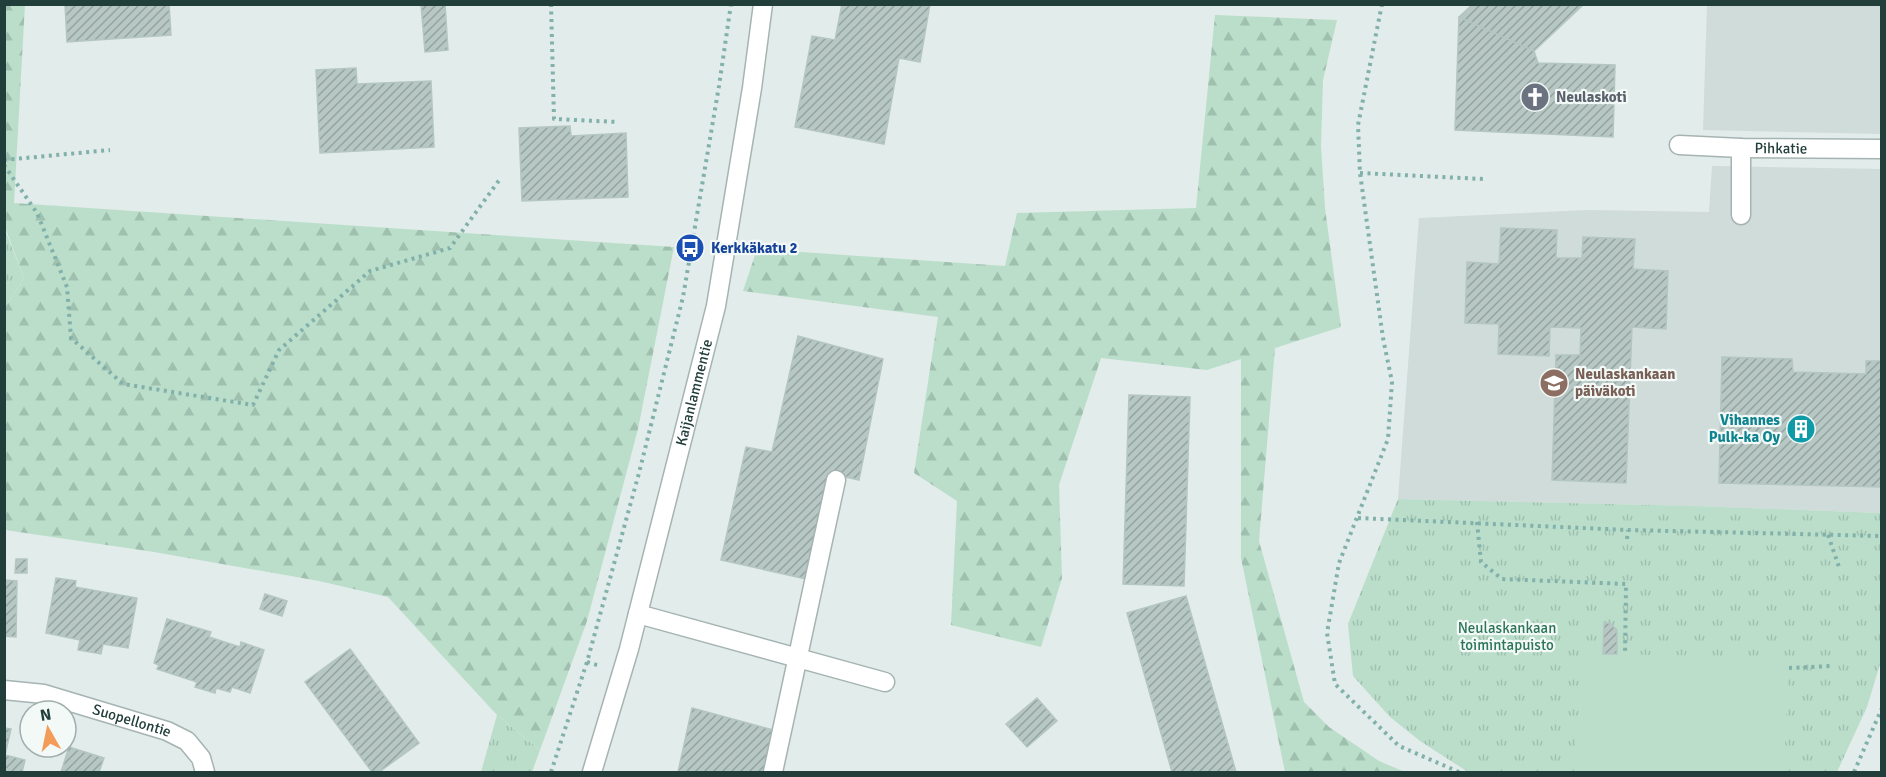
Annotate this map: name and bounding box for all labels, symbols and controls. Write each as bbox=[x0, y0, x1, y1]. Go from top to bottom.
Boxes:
church icon: Neulaskoti bbox=[1519, 81, 1551, 113]
place label: Neulaskoti bbox=[1556, 88, 1627, 106]
street label: Pihkatie bbox=[1755, 139, 1807, 157]
bus stop icon: Kerkkäkatu 2 bbox=[674, 232, 706, 264]
place label: Kerkkäkatu 2 bbox=[711, 239, 798, 257]
street label: Kaijanlammentie bbox=[672, 337, 716, 448]
place label: Neulaskankaan päiväkoti bbox=[1575, 365, 1675, 400]
school or university icon: Neulaskankaan päiväkoti bbox=[1538, 367, 1570, 399]
place label: Vihannes Pulk-ka Oy bbox=[1709, 411, 1781, 446]
building icon: Vihannes Pulk-ka Oy bbox=[1785, 413, 1817, 445]
park label: Neulaskankaan toimintapuisto bbox=[1458, 619, 1556, 654]
north arrow bbox=[18, 699, 78, 759]
street label: Suopellontie bbox=[90, 700, 175, 741]
text: N bbox=[39, 704, 53, 726]

